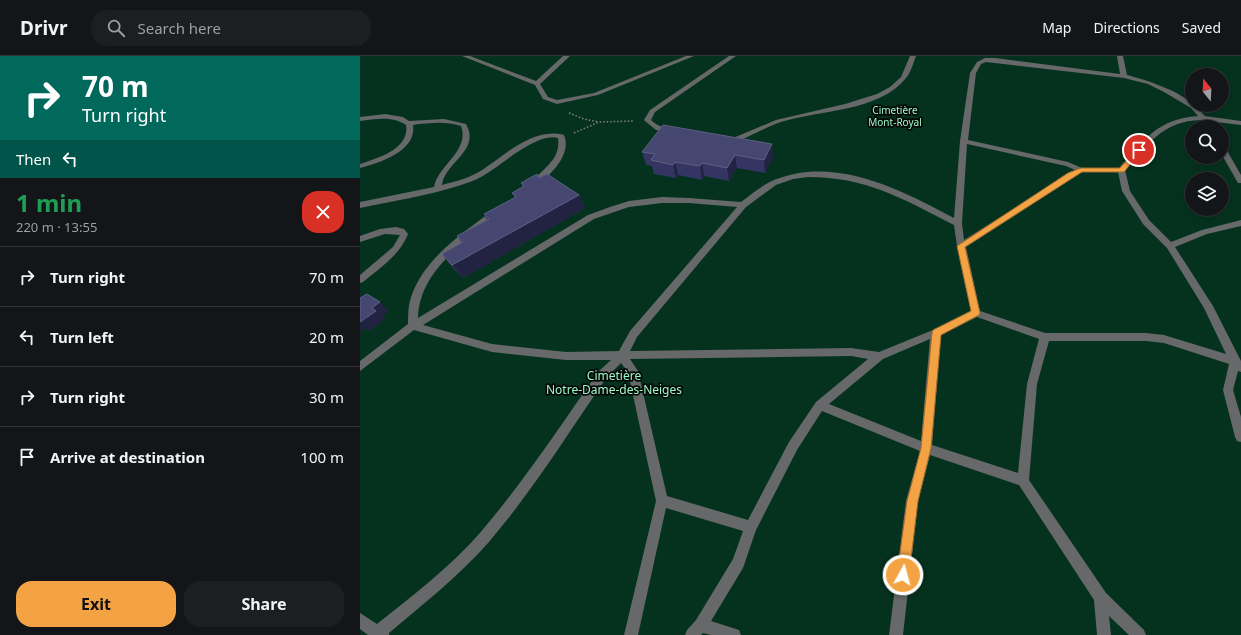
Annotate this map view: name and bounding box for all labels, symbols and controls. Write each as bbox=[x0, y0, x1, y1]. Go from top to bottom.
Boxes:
search box bbox=[91, 10, 371, 46]
text: Drivr bbox=[20, 15, 67, 41]
icon: search bbox=[105, 17, 127, 39]
text: Search here bbox=[137, 18, 221, 38]
text: Map bbox=[1042, 18, 1071, 37]
text: Directions bbox=[1093, 18, 1160, 37]
text: Saved bbox=[1182, 18, 1221, 37]
text: 70 m bbox=[82, 67, 149, 105]
north arrow bbox=[1185, 68, 1229, 112]
map controls bbox=[1185, 68, 1229, 216]
icon: right bbox=[16, 72, 68, 124]
text: Turn right bbox=[82, 103, 166, 127]
park label: Cimetière Mont-Royal bbox=[868, 103, 922, 129]
button: search bbox=[1185, 120, 1229, 164]
pin bbox=[1122, 133, 1156, 167]
icon: arrive bbox=[1128, 139, 1150, 161]
icon: left bbox=[59, 148, 81, 170]
text: Then bbox=[16, 149, 51, 169]
button: layers bbox=[1185, 172, 1229, 216]
text: 1 min bbox=[16, 186, 82, 219]
button: close bbox=[302, 191, 344, 233]
text: 220 m · 13:55 bbox=[16, 218, 97, 236]
icon: right bbox=[16, 266, 38, 288]
text: Turn right bbox=[50, 267, 125, 287]
text: 70 m bbox=[309, 267, 344, 287]
icon: left bbox=[16, 326, 38, 348]
text: Turn left bbox=[50, 327, 114, 347]
text: 20 m bbox=[309, 327, 344, 347]
park label: Cimetière Notre-Dame-des-Neiges bbox=[546, 367, 682, 398]
icon: right bbox=[16, 386, 38, 408]
text: Turn right bbox=[50, 387, 125, 407]
text: 30 m bbox=[309, 387, 344, 407]
icon: arrive bbox=[16, 446, 38, 468]
text: Arrive at destination bbox=[50, 447, 205, 467]
text: 100 m bbox=[300, 447, 344, 467]
position arrow bbox=[882, 554, 924, 596]
button: Exit bbox=[16, 581, 176, 627]
button: Share bbox=[184, 581, 344, 627]

